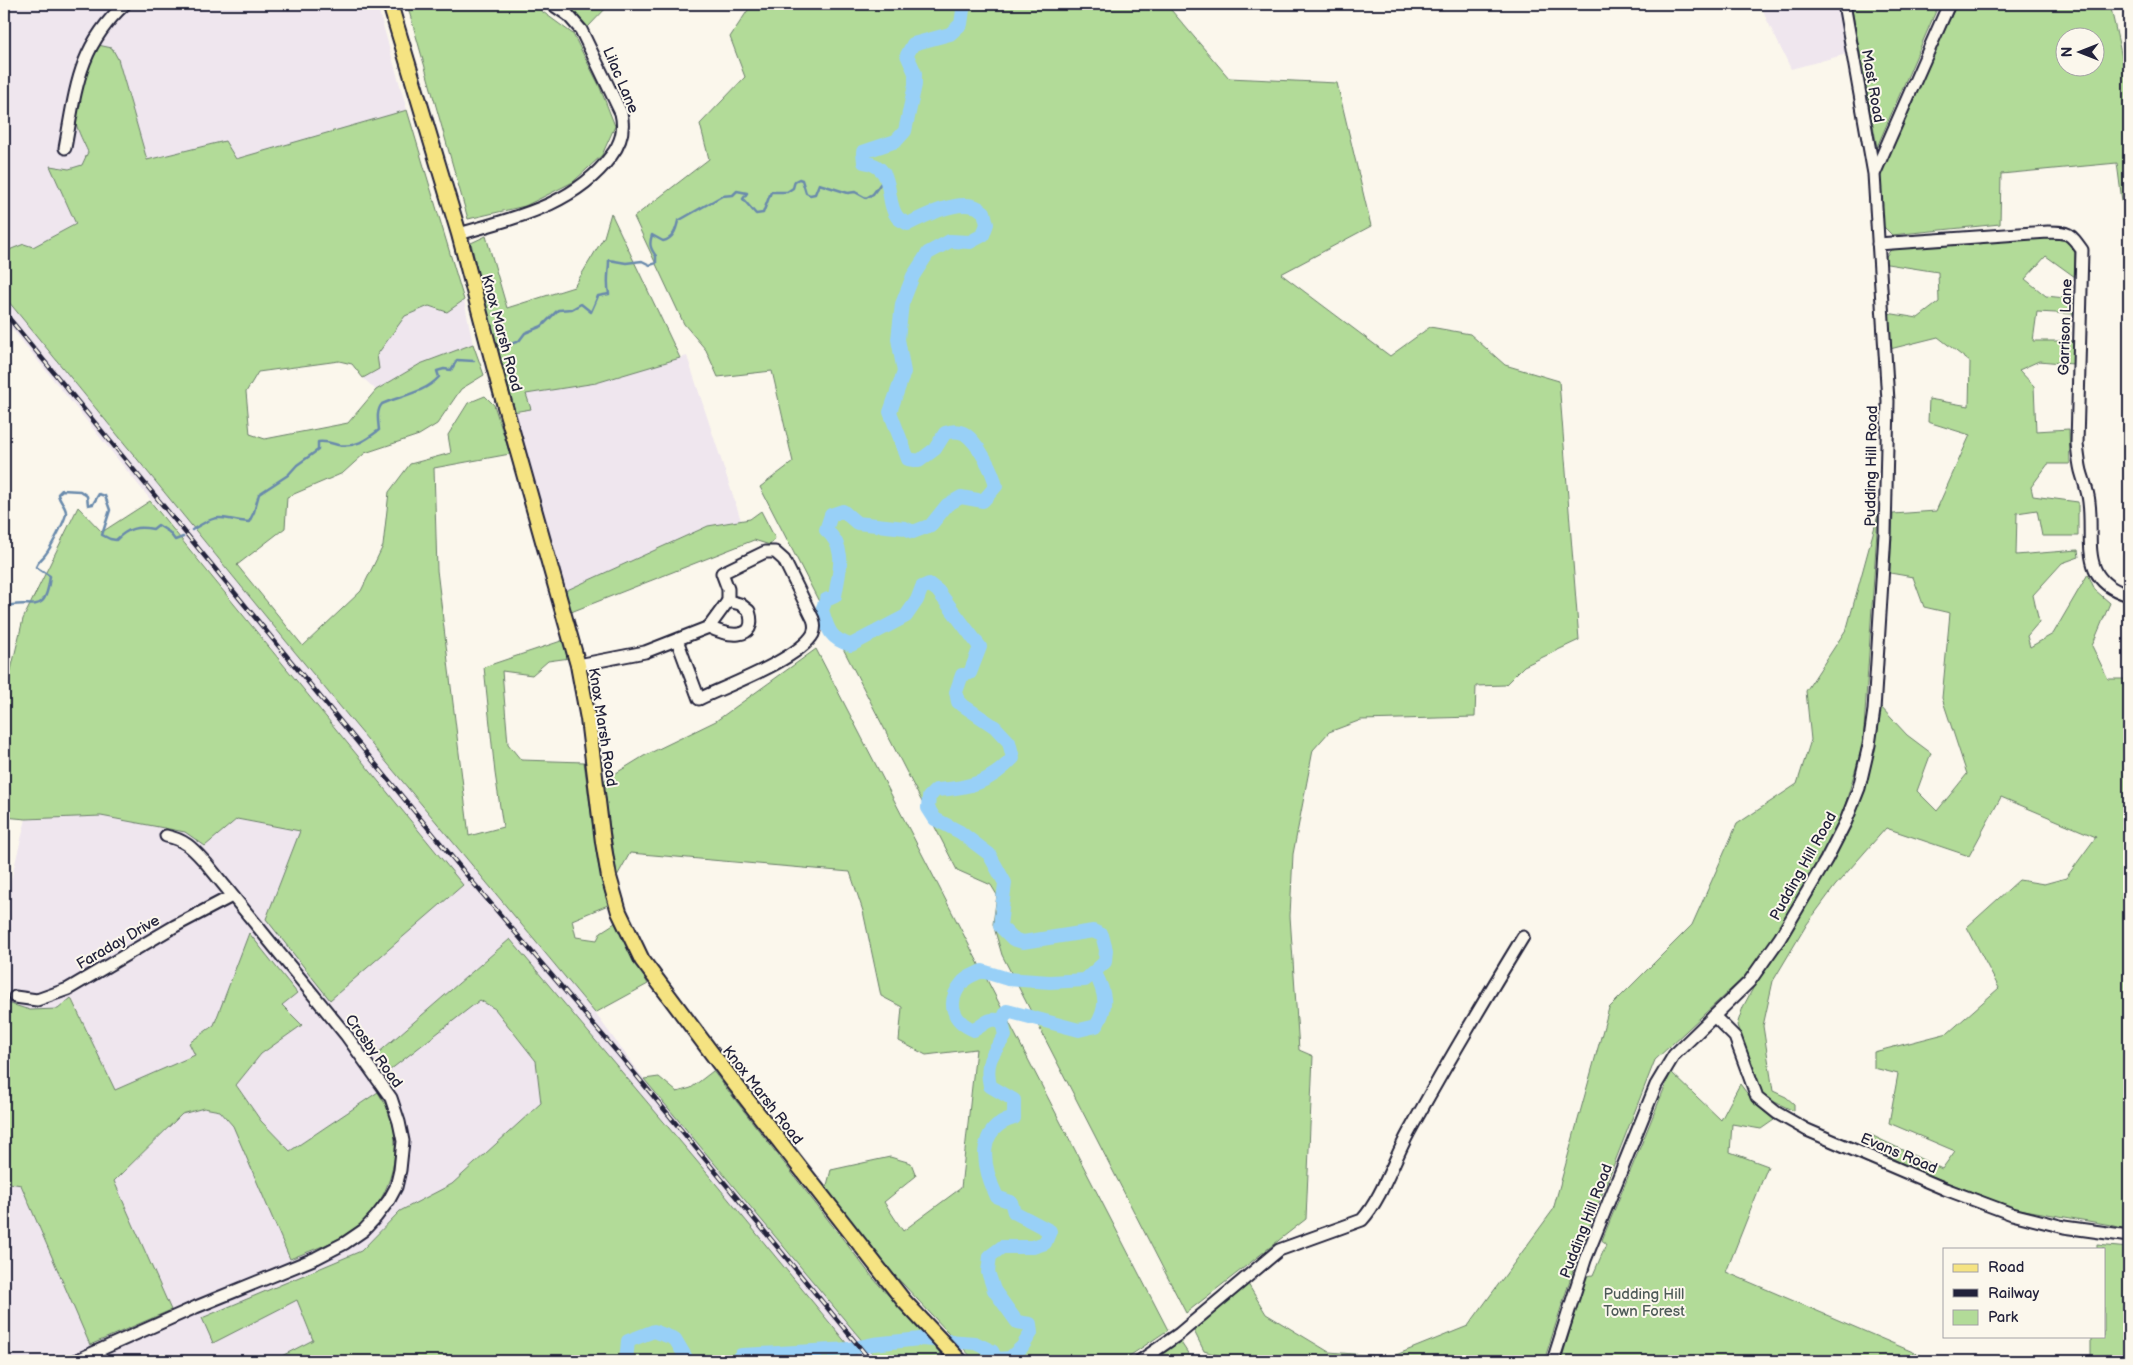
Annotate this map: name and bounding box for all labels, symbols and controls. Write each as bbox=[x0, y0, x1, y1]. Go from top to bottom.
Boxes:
north arrow bbox=[2056, 28, 2106, 78]
street label: Lilac Lane bbox=[598, 44, 643, 116]
text: N bbox=[2059, 47, 2076, 57]
street label: Mast Road bbox=[1857, 48, 1888, 124]
street label: Knox Marsh Road bbox=[477, 273, 526, 394]
street label: Garrison Lane bbox=[2054, 278, 2077, 376]
street label: Pudding Hill Road bbox=[1861, 405, 1882, 527]
street label: Knox Marsh Road bbox=[584, 666, 621, 788]
street label: Pudding Hill Road bbox=[1766, 809, 1841, 924]
street label: Faraday Drive bbox=[73, 911, 163, 974]
street label: Crosby Road bbox=[341, 1011, 407, 1092]
street label: Knox Marsh Road bbox=[718, 1042, 807, 1148]
street label: Evans Road bbox=[1858, 1129, 1940, 1178]
street label: Pudding Hill Road bbox=[1556, 1161, 1617, 1281]
legend bbox=[1943, 1248, 2106, 1338]
text: Road bbox=[1988, 1258, 2024, 1277]
text: Railway bbox=[1988, 1284, 2039, 1303]
park label: Pudding Hill Town Forest bbox=[1603, 1285, 1685, 1321]
text: Park bbox=[1988, 1308, 2019, 1327]

